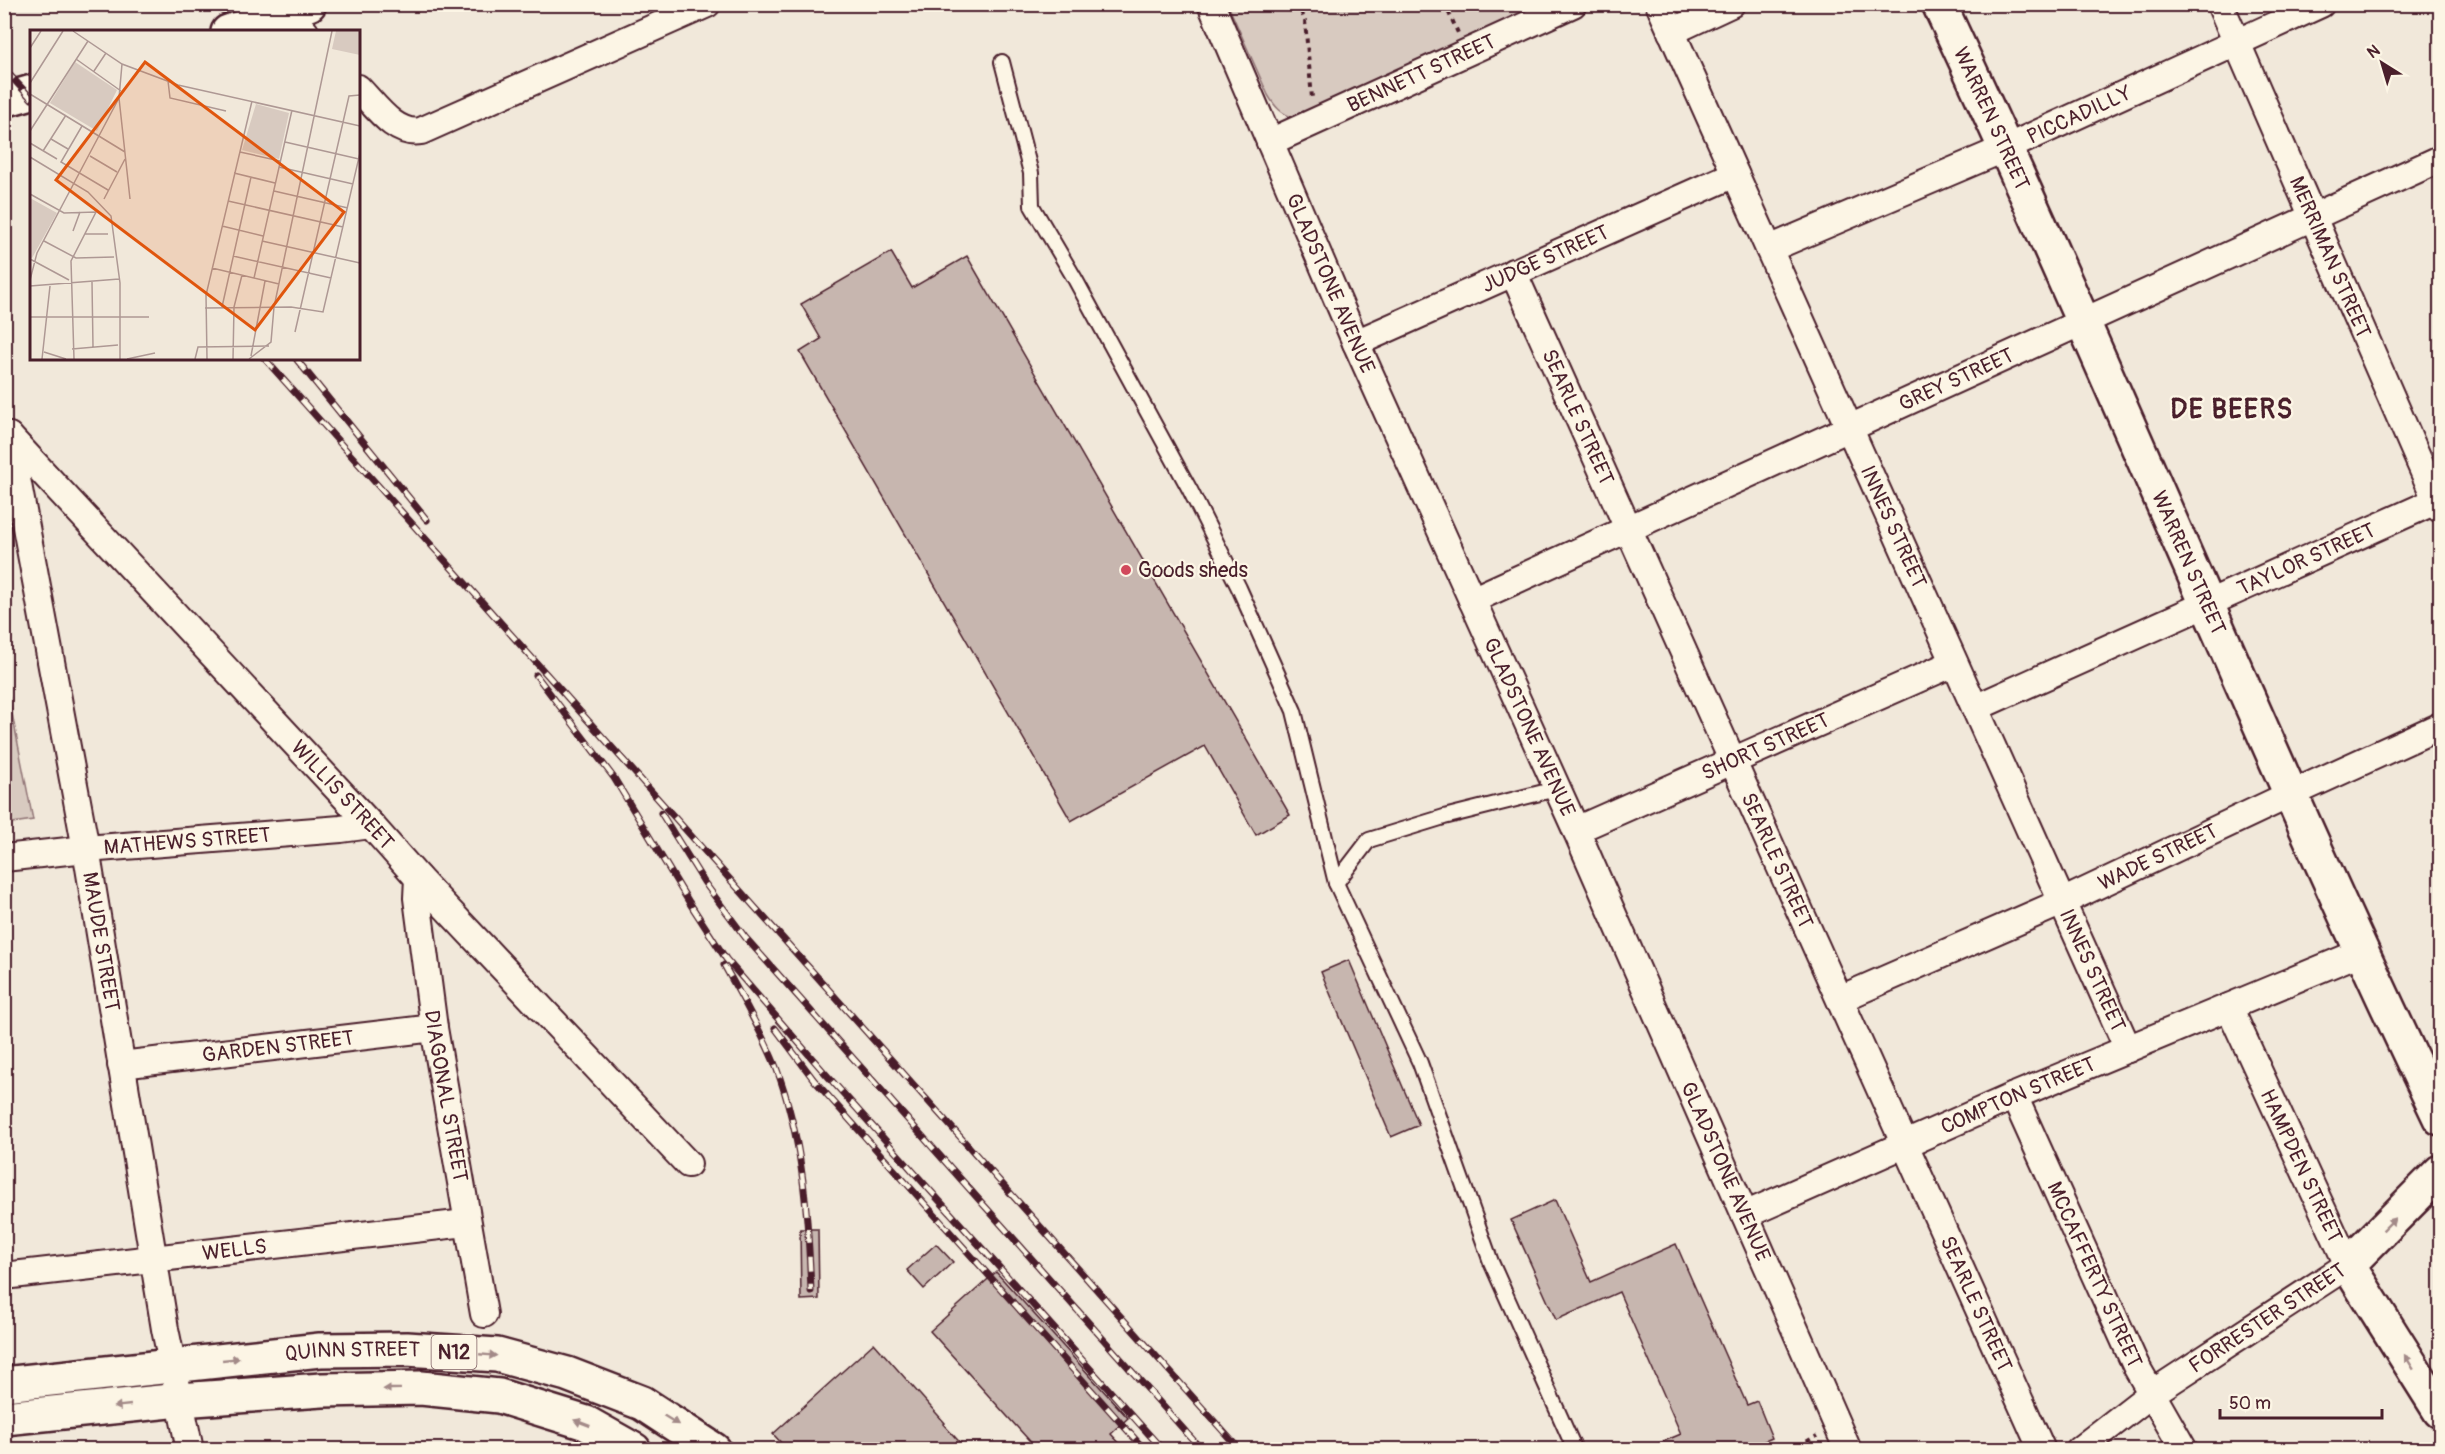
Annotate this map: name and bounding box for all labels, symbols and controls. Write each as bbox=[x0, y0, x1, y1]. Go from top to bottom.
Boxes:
street label: BENNETT STREET bbox=[1343, 28, 1500, 119]
inset map bbox=[30, 30, 360, 360]
north arrow bbox=[2352, 33, 2412, 93]
text: N bbox=[2363, 40, 2384, 63]
street label: WARREN STREET bbox=[1947, 43, 2036, 195]
street label: PICCADILLY bbox=[2022, 79, 2136, 150]
street label: MERRIMAN STREET bbox=[2283, 172, 2377, 342]
street label: GLADSTONE AVENUE bbox=[1280, 189, 1382, 378]
street label: JUDGE STREET bbox=[1477, 219, 1613, 299]
street label: GREY STREET bbox=[1894, 341, 2018, 417]
street label: SEARLE STREET bbox=[1536, 345, 1620, 489]
district label: DE BEERS bbox=[2170, 393, 2294, 426]
street label: INNES STREET bbox=[1854, 461, 1933, 593]
street label: WARREN STREET bbox=[2145, 487, 2232, 639]
street label: TAYLOR STREET bbox=[2233, 516, 2380, 602]
place label: Goods sheds bbox=[1138, 557, 1249, 584]
marker: Goods sheds bbox=[1119, 563, 1133, 577]
street label: GLADSTONE AVENUE bbox=[1477, 633, 1582, 821]
street label: SHORT STREET bbox=[1697, 706, 1834, 786]
street label: WILLIS STREET bbox=[285, 734, 400, 856]
street label: SEARLE STREET bbox=[1735, 788, 1820, 933]
street label: WADE STREET bbox=[2094, 817, 2222, 897]
street label: MATHEWS STREET bbox=[103, 821, 272, 861]
street label: MAUDE STREET bbox=[76, 870, 126, 1014]
street label: INNES STREET bbox=[2053, 905, 2132, 1036]
street label: DIAGONAL STREET bbox=[418, 1008, 474, 1184]
street label: GARDEN STREET bbox=[201, 1024, 356, 1069]
street label: COMPTON STREET bbox=[1936, 1050, 2099, 1140]
street label: GLADSTONE AVENUE bbox=[1675, 1078, 1777, 1266]
street label: HAMPDEN STREET bbox=[2254, 1085, 2349, 1247]
street label: MCCAFFERTY STREET bbox=[2041, 1177, 2149, 1372]
one-way arrow bbox=[2382, 1217, 2396, 1231]
street label: WELLS bbox=[201, 1232, 268, 1267]
street label: SEARLE STREET bbox=[1934, 1232, 2019, 1376]
street label: FORRESTER STREET bbox=[2183, 1257, 2351, 1379]
street label: QUINN STREET bbox=[283, 1335, 421, 1367]
road number: N12 bbox=[432, 1335, 476, 1369]
one-way arrow bbox=[479, 1350, 498, 1360]
one-way arrow bbox=[222, 1354, 241, 1364]
one-way arrow bbox=[2404, 1354, 2415, 1370]
scale bar bbox=[2220, 1382, 2382, 1420]
one-way arrow bbox=[382, 1384, 401, 1393]
text: 50 m bbox=[2229, 1392, 2271, 1415]
one-way arrow bbox=[112, 1401, 131, 1411]
one-way arrow bbox=[663, 1415, 679, 1426]
one-way arrow bbox=[573, 1418, 591, 1427]

